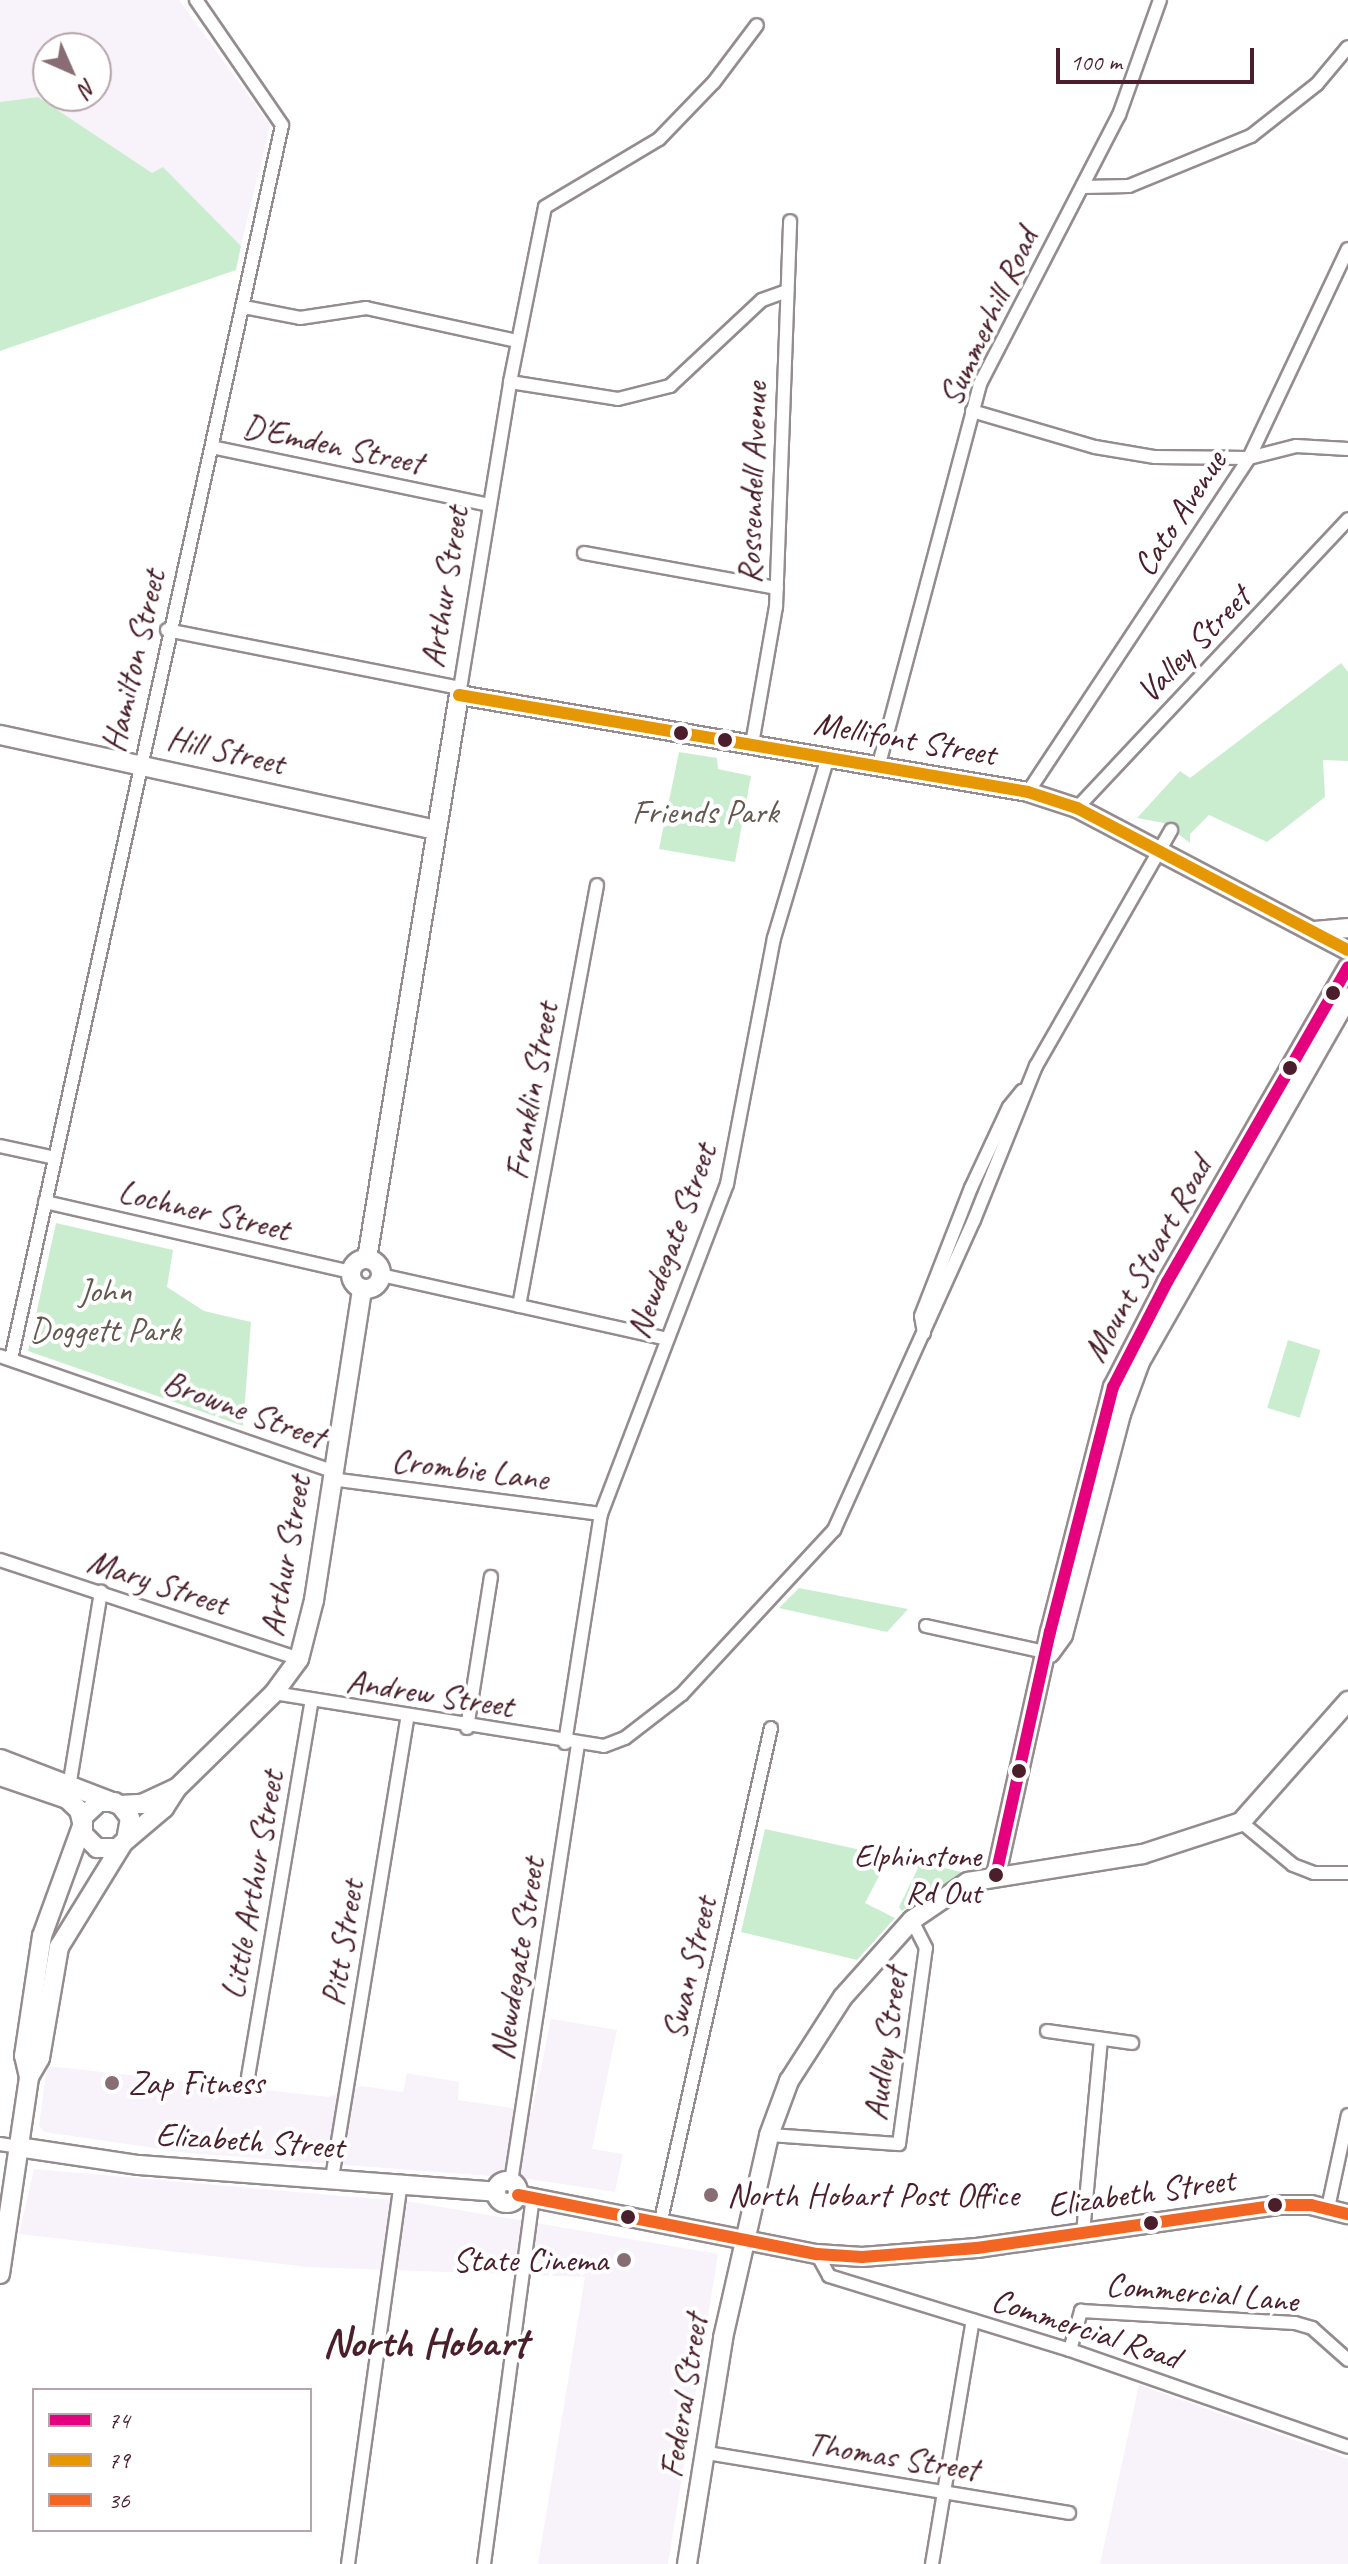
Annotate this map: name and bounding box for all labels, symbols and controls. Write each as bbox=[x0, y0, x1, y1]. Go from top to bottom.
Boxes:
north arrow bbox=[32, 32, 112, 112]
scale bar bbox=[1060, 32, 1258, 82]
text: 100 m bbox=[1070, 47, 1122, 77]
text: N bbox=[73, 73, 102, 102]
street label: Summerhill Road bbox=[929, 222, 1047, 412]
street label: Rossendell Avenue bbox=[728, 381, 776, 585]
street label: D'Emden Street bbox=[239, 405, 427, 483]
street label: Cato Avenue bbox=[1124, 443, 1234, 583]
street label: Arthur Street bbox=[411, 503, 477, 671]
street label: Hamilton Street bbox=[92, 566, 174, 756]
street label: Valley Street bbox=[1128, 577, 1258, 711]
street label: Mellifont Street bbox=[811, 702, 999, 774]
street label: Hill Street bbox=[163, 717, 289, 783]
unlabelled marker bbox=[673, 725, 689, 741]
unlabelled marker bbox=[717, 732, 733, 748]
park label: Friends Park bbox=[631, 792, 779, 832]
unlabelled marker bbox=[1325, 985, 1341, 1001]
street label: Franklin Street bbox=[495, 999, 567, 1183]
unlabelled marker bbox=[1282, 1060, 1298, 1076]
street label: Newdegate Street bbox=[617, 1138, 725, 1344]
street label: Mount Stuart Road bbox=[1074, 1150, 1220, 1368]
street label: Lochner Street bbox=[114, 1170, 294, 1250]
park label: John Doggett Park bbox=[29, 1270, 181, 1350]
street label: Browne Street bbox=[158, 1361, 330, 1457]
street label: Crombie Lane bbox=[389, 1439, 551, 1499]
street label: Arthur Street bbox=[251, 1472, 319, 1640]
street label: Mary Street bbox=[83, 1540, 233, 1624]
street label: Andrew Street bbox=[344, 1660, 516, 1726]
unlabelled marker bbox=[1011, 1763, 1027, 1779]
street label: Little Arthur Street bbox=[212, 1767, 292, 2003]
place label: Elphinstone Rd Out bbox=[854, 1838, 981, 1913]
street label: Newdegate Street bbox=[481, 1855, 553, 2063]
marker: Elphinstone Rd Out bbox=[988, 1867, 1004, 1883]
street label: Pitt Street bbox=[312, 1877, 372, 2009]
street label: Swan Street bbox=[653, 1893, 725, 2043]
street label: Audley Street bbox=[854, 1965, 916, 2123]
place label: Zap Fitness bbox=[128, 2063, 264, 2103]
marker: Zap Fitness bbox=[103, 2074, 121, 2092]
street label: Elizabeth Street bbox=[154, 2113, 346, 2167]
street label: Elizabeth Street bbox=[1044, 2159, 1238, 2225]
place label: North Hobart Post Office bbox=[727, 2175, 1018, 2215]
marker: North Hobart Post Office bbox=[702, 2186, 720, 2204]
unlabelled marker bbox=[1267, 2197, 1283, 2213]
unlabelled marker bbox=[620, 2209, 636, 2225]
unlabelled marker bbox=[1143, 2215, 1159, 2231]
place label: State Cinema bbox=[451, 2240, 608, 2280]
marker: State Cinema bbox=[615, 2251, 633, 2269]
street label: Commercial Lane bbox=[1104, 2263, 1300, 2321]
street label: Commercial Road bbox=[987, 2278, 1185, 2378]
street label: Federal Street bbox=[650, 2312, 716, 2480]
district label: North Hobart bbox=[323, 2318, 527, 2368]
legend bbox=[32, 2388, 312, 2532]
text: 74 bbox=[108, 2405, 130, 2435]
street label: Thomas Street bbox=[805, 2422, 981, 2490]
text: 79 bbox=[108, 2445, 130, 2475]
text: 36 bbox=[108, 2485, 130, 2515]

